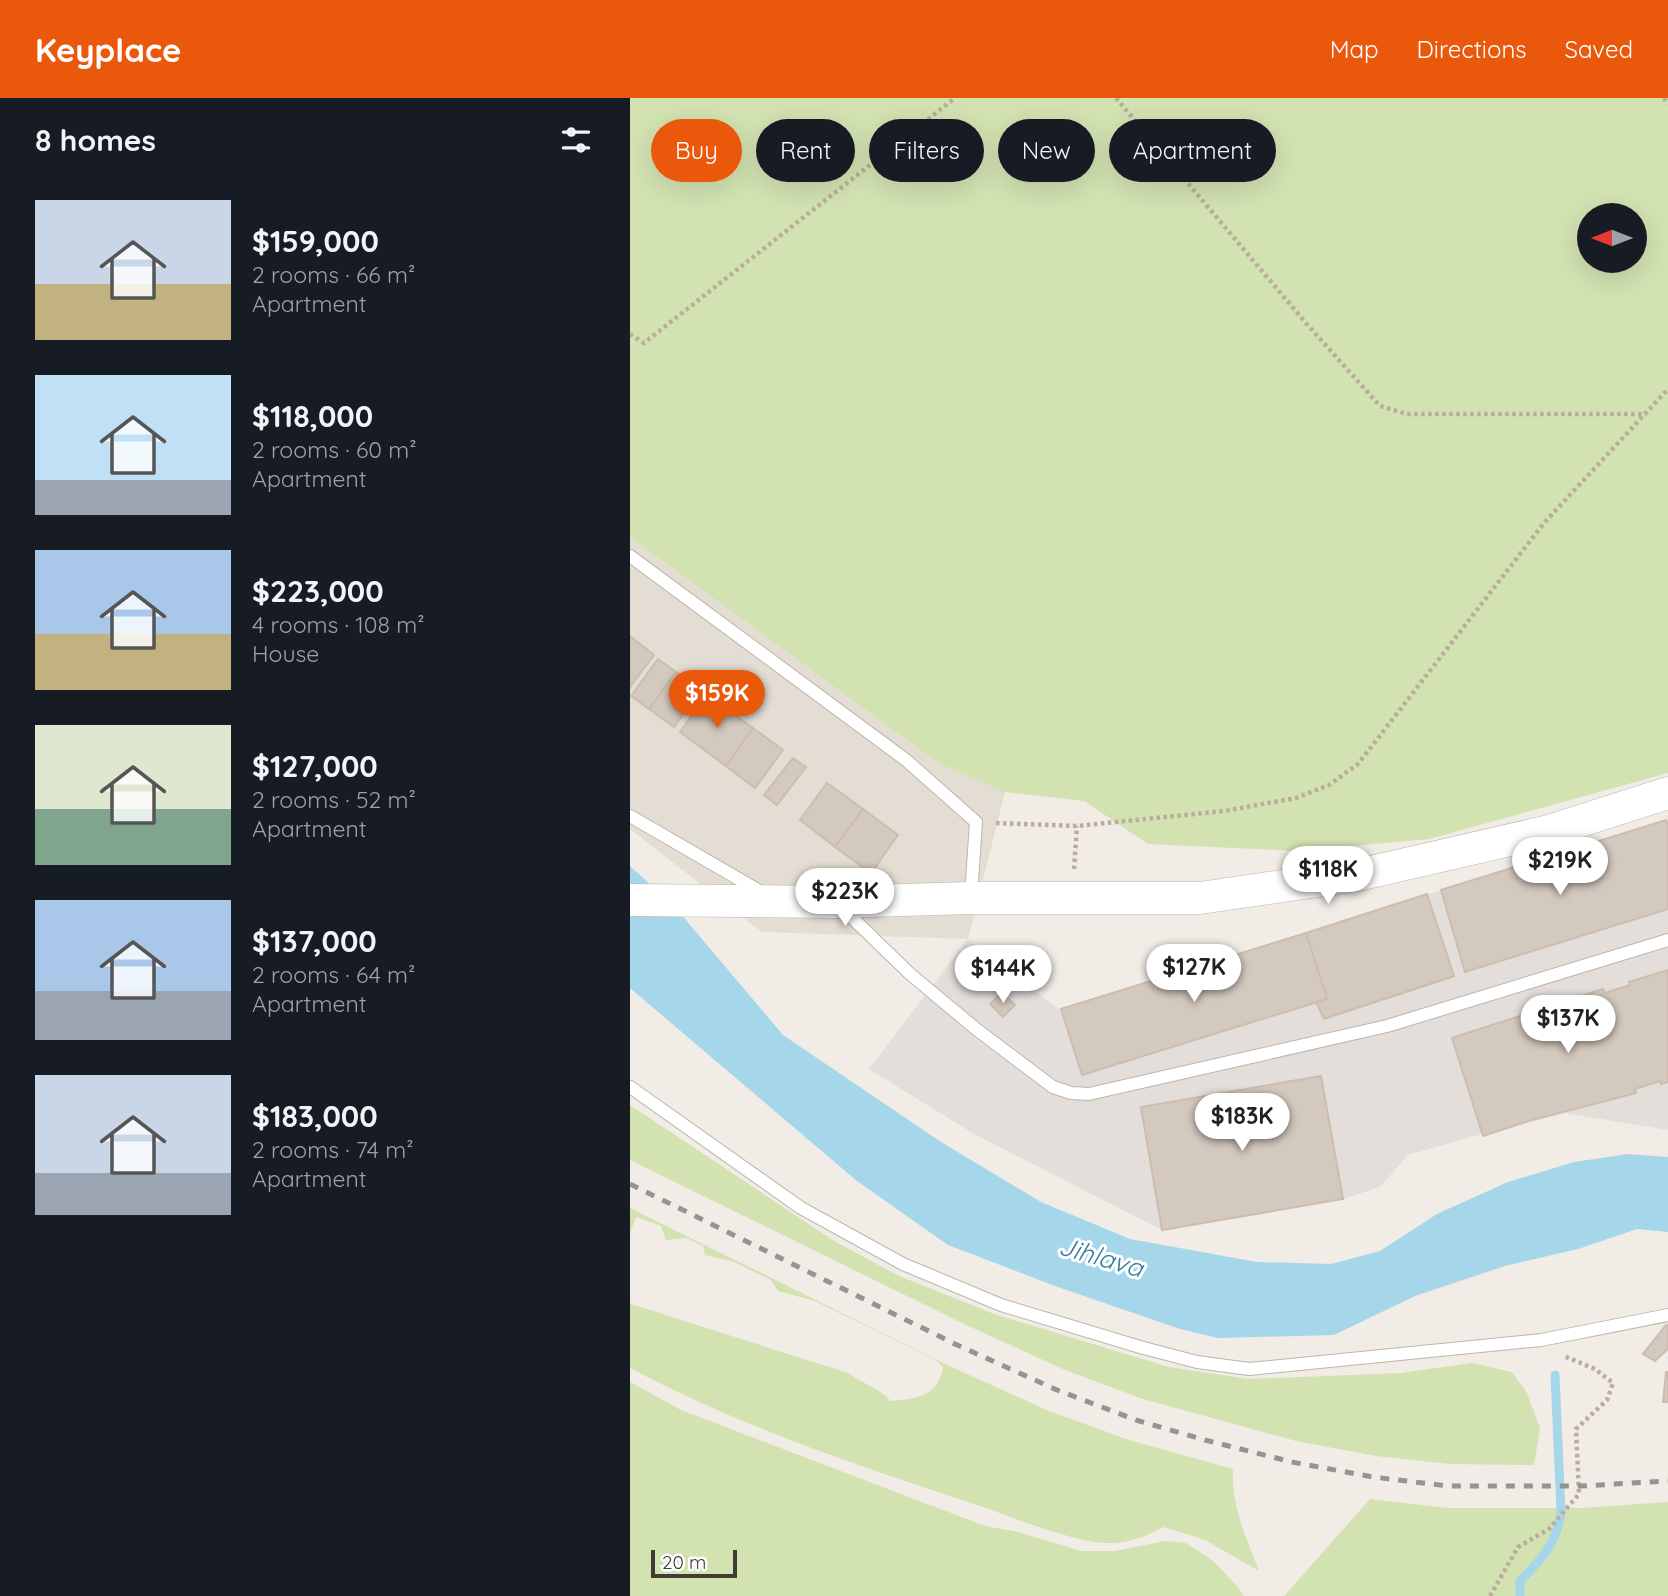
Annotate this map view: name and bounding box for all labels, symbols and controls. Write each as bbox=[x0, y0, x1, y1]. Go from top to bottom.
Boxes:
text: Keyplace bbox=[35, 29, 182, 70]
text: Map bbox=[1330, 34, 1379, 64]
text: Directions bbox=[1417, 34, 1527, 64]
text: Saved bbox=[1565, 34, 1633, 64]
chip: Buy bbox=[651, 119, 742, 182]
chip: Rent bbox=[756, 119, 855, 182]
chip: Filters bbox=[869, 119, 984, 182]
chip: New bbox=[998, 119, 1095, 182]
chip: Apartment bbox=[1109, 119, 1276, 182]
text: 8 homes bbox=[35, 121, 156, 159]
icon: filters bbox=[557, 121, 595, 159]
north arrow bbox=[1577, 203, 1647, 273]
map controls bbox=[1577, 203, 1647, 273]
text: $159,000 bbox=[252, 222, 379, 260]
icon: home bbox=[91, 228, 175, 312]
text: 2 rooms · 66 m² bbox=[252, 260, 415, 289]
text: Apartment bbox=[252, 289, 366, 318]
text: $118,000 bbox=[252, 397, 373, 435]
icon: home bbox=[91, 403, 175, 487]
text: 2 rooms · 60 m² bbox=[252, 435, 417, 464]
text: Apartment bbox=[252, 464, 366, 493]
text: $223,000 bbox=[252, 572, 384, 610]
icon: home bbox=[91, 578, 175, 662]
text: 4 rooms · 108 m² bbox=[252, 610, 425, 639]
text: House bbox=[252, 639, 319, 668]
pin: $159K bbox=[668, 670, 766, 730]
text: $159K bbox=[685, 678, 749, 707]
text: $127,000 bbox=[252, 747, 378, 785]
icon: home bbox=[91, 753, 175, 837]
text: 2 rooms · 52 m² bbox=[252, 785, 416, 814]
text: Apartment bbox=[252, 814, 366, 843]
pin: $219K bbox=[1511, 838, 1609, 897]
text: $219K bbox=[1528, 845, 1592, 874]
pin: $118K bbox=[1279, 846, 1377, 906]
text: $118K bbox=[1298, 854, 1358, 883]
pin: $223K bbox=[796, 868, 894, 928]
text: $223K bbox=[811, 876, 879, 905]
text: $137,000 bbox=[252, 922, 377, 960]
icon: home bbox=[91, 928, 175, 1012]
pin: $127K bbox=[1145, 944, 1243, 1004]
pin: $144K bbox=[954, 946, 1052, 1005]
text: $127K bbox=[1162, 952, 1226, 981]
text: $144K bbox=[971, 953, 1035, 982]
text: 2 rooms · 64 m² bbox=[252, 960, 415, 989]
text: Apartment bbox=[252, 989, 366, 1018]
pin: $137K bbox=[1519, 996, 1617, 1055]
text: $137K bbox=[1537, 1003, 1599, 1032]
pin: $183K bbox=[1193, 1094, 1291, 1153]
text: $183,000 bbox=[252, 1097, 378, 1135]
text: $183K bbox=[1211, 1101, 1273, 1130]
icon: home bbox=[91, 1103, 175, 1187]
text: 2 rooms · 74 m² bbox=[252, 1135, 414, 1164]
text: Apartment bbox=[252, 1164, 366, 1193]
water label: Jihlava bbox=[1055, 1229, 1148, 1285]
scale bar bbox=[651, 1547, 737, 1579]
text: 20 m bbox=[662, 1550, 706, 1574]

